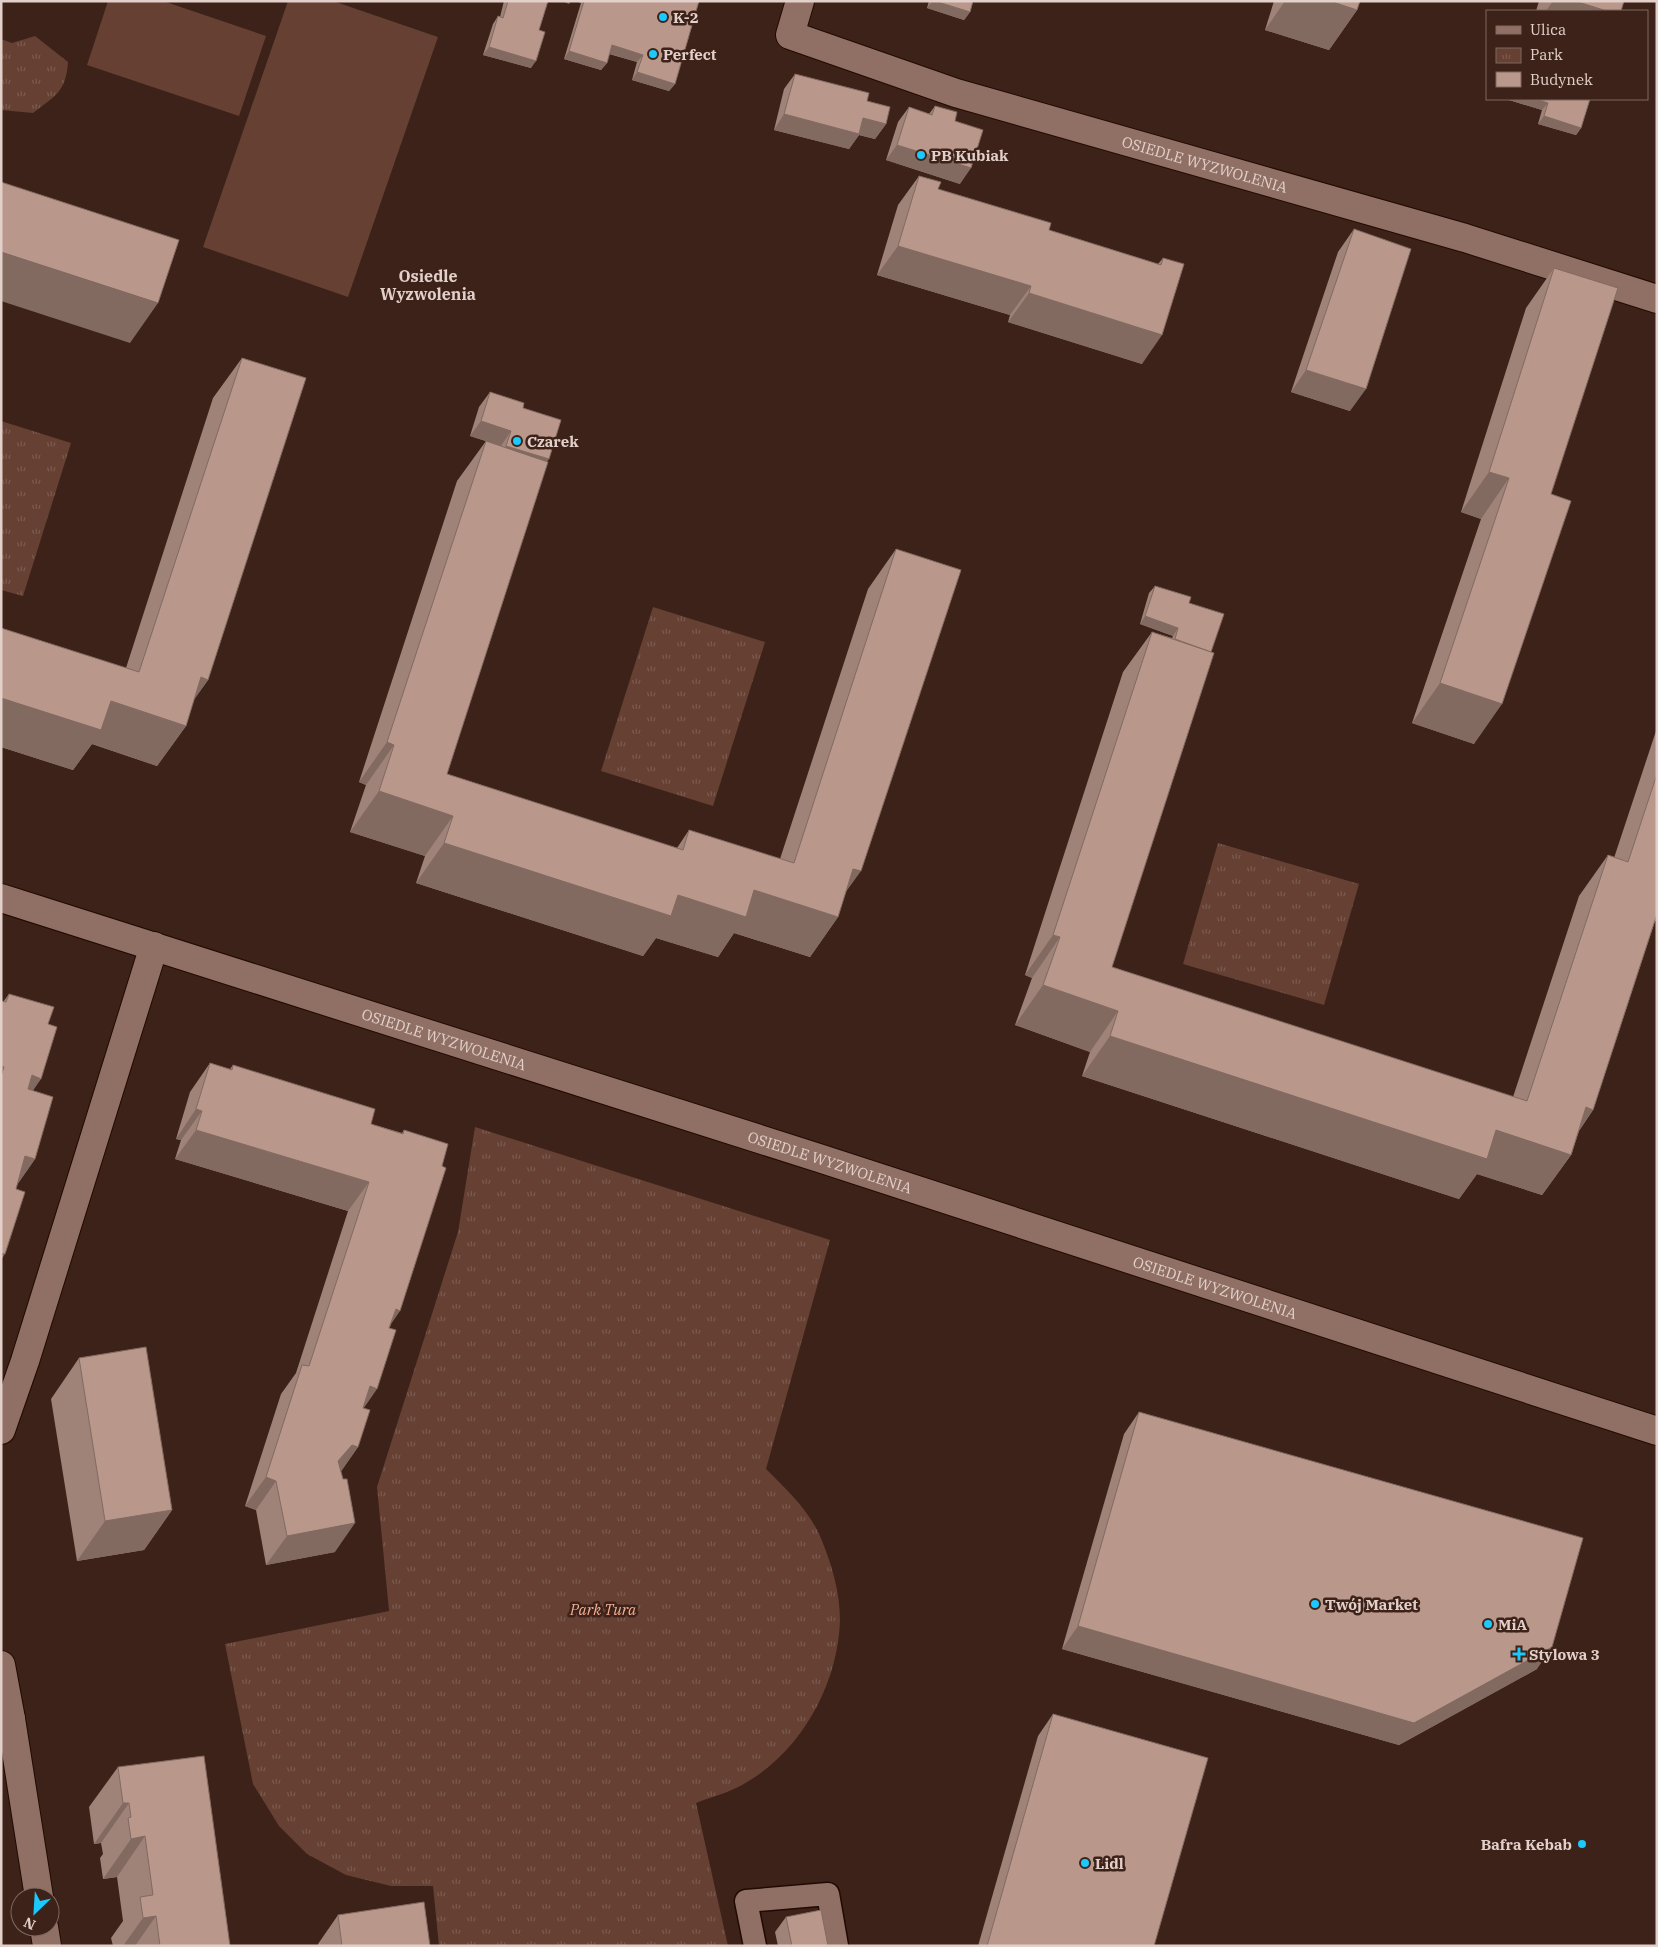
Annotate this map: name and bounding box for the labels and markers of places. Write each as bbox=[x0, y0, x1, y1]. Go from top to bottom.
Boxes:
place label: K-2 bbox=[673, 8, 699, 27]
marker: K-2 bbox=[657, 11, 669, 23]
place label: Perfect bbox=[663, 45, 717, 64]
marker: Perfect bbox=[647, 48, 659, 60]
place label: PB Kubiak bbox=[931, 146, 1009, 165]
marker: PB Kubiak bbox=[915, 149, 927, 161]
place label: Czarek bbox=[527, 432, 579, 451]
marker: Czarek bbox=[511, 435, 523, 447]
place label: Twój Market bbox=[1325, 1595, 1418, 1614]
marker: Twój Market bbox=[1309, 1598, 1321, 1610]
place label: MiA bbox=[1498, 1615, 1527, 1634]
marker: MiA bbox=[1482, 1618, 1494, 1630]
place label: Stylowa 3 bbox=[1529, 1645, 1600, 1664]
marker: Stylowa 3 bbox=[1513, 1648, 1525, 1660]
place label: Bafra Kebab bbox=[1481, 1835, 1572, 1854]
marker: Bafra Kebab bbox=[1576, 1838, 1588, 1850]
place label: Lidl bbox=[1095, 1854, 1124, 1873]
marker: Lidl bbox=[1079, 1857, 1091, 1869]

